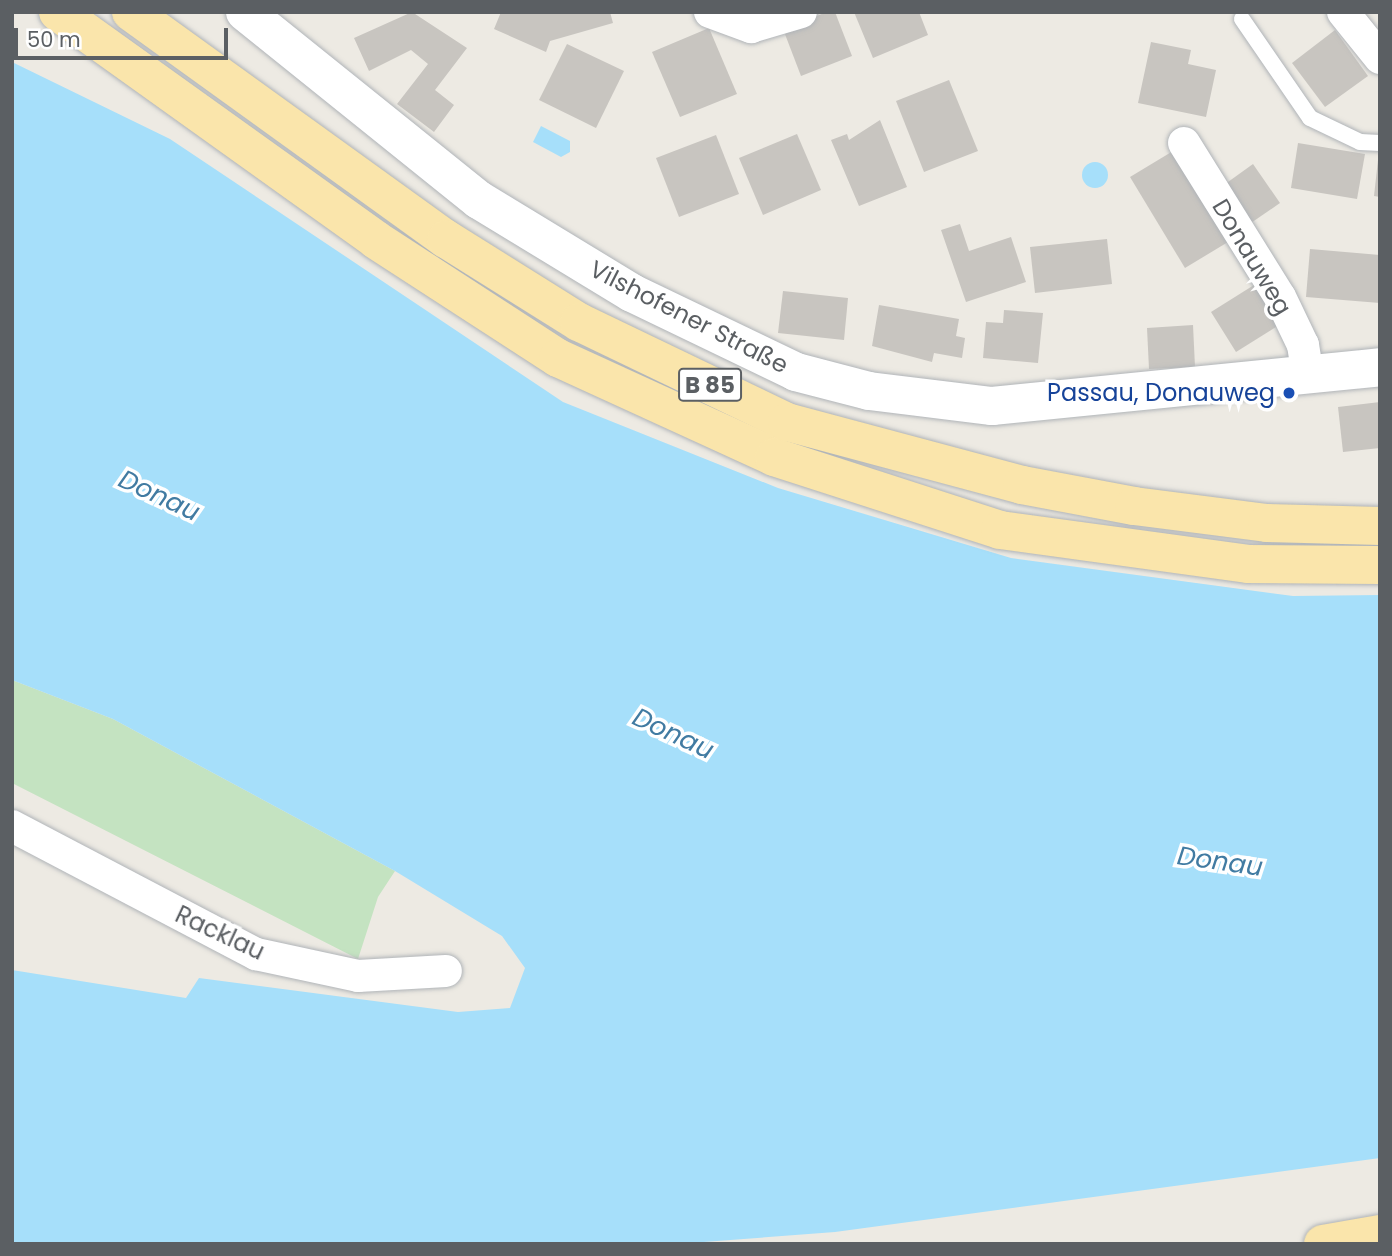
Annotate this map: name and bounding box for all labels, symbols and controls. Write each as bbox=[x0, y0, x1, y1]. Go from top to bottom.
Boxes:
scale bar bbox=[18, 14, 231, 58]
text: 50 m bbox=[27, 25, 81, 54]
street label: Donauweg bbox=[1206, 194, 1298, 320]
street label: Vilshofener Straße bbox=[585, 254, 793, 380]
road number: B 85 bbox=[677, 366, 743, 404]
place label: Passau, Donauweg bbox=[1047, 379, 1275, 407]
marker: Passau, Donauweg bbox=[1281, 385, 1297, 401]
water label: Donau bbox=[113, 464, 205, 528]
water label: Donau bbox=[627, 702, 719, 766]
water label: Donau bbox=[1175, 841, 1265, 883]
street label: Racklau bbox=[171, 900, 269, 966]

